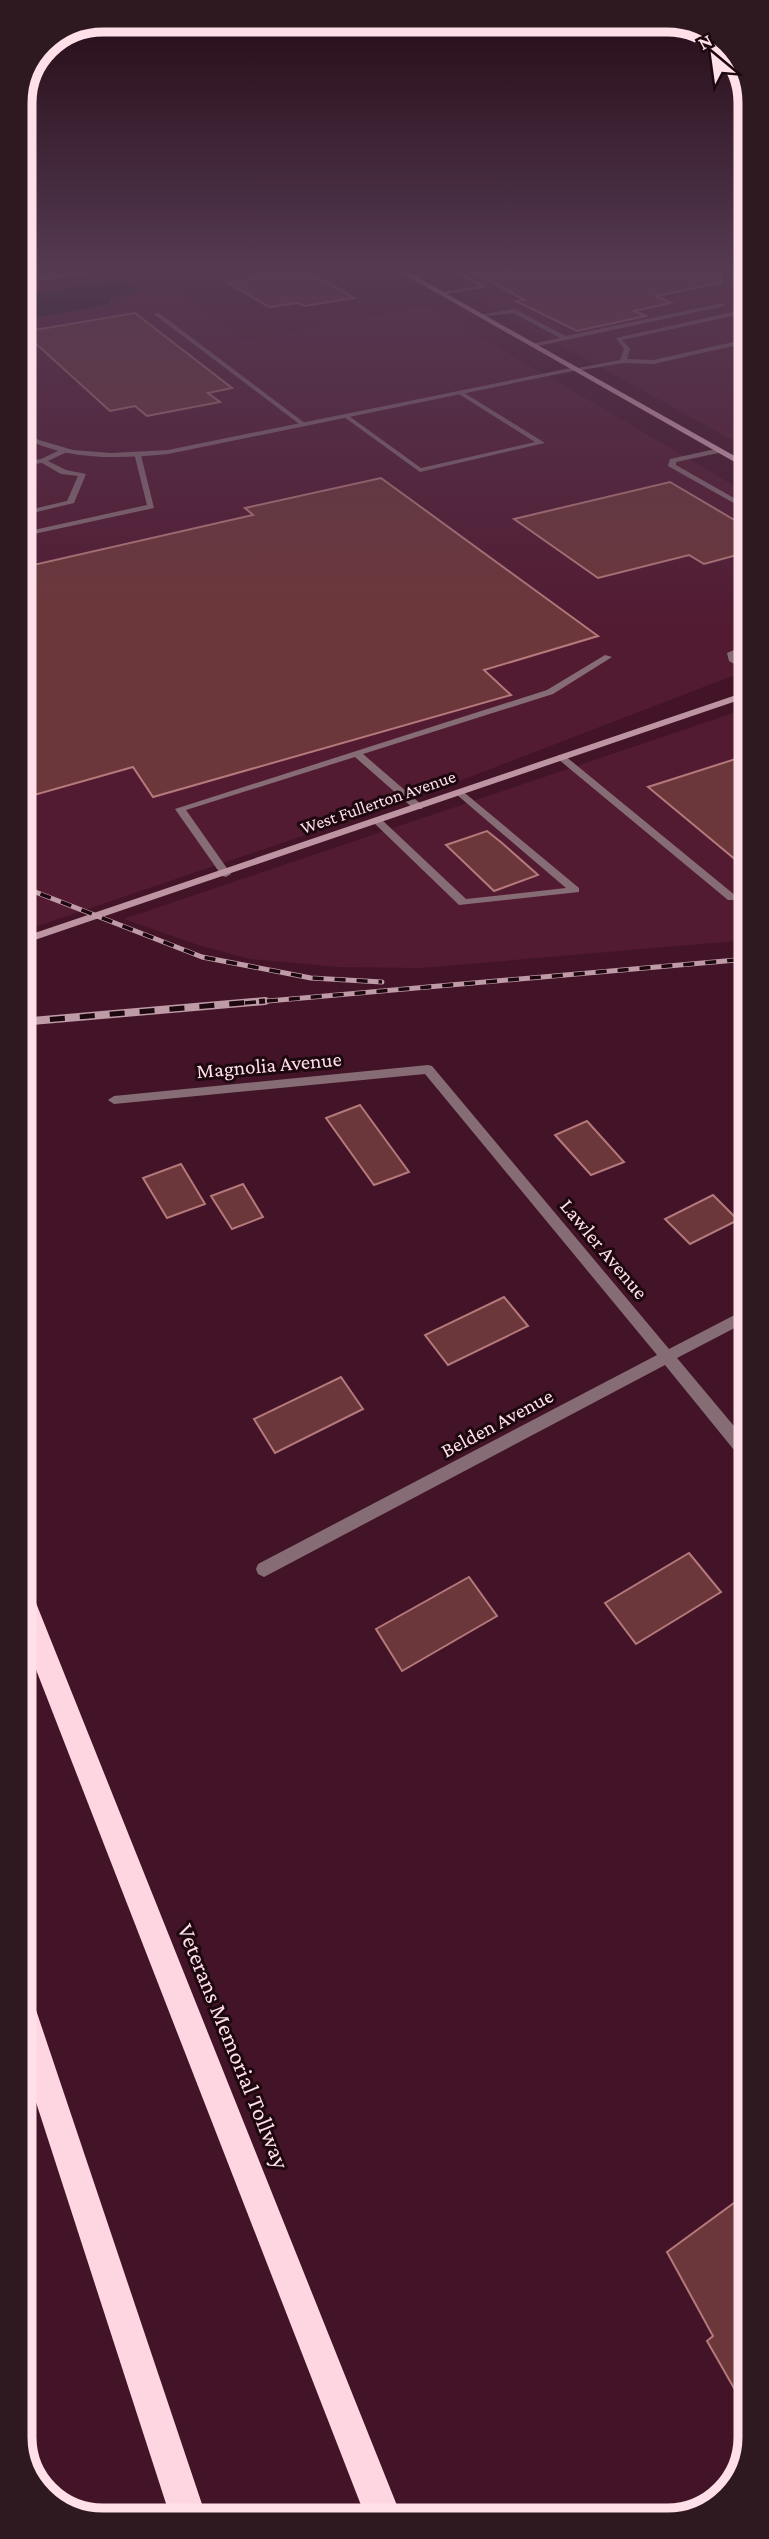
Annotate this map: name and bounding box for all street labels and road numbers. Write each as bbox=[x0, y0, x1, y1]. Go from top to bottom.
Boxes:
street label: West Fullerton Avenue bbox=[298, 766, 458, 838]
street label: Magnolia Avenue bbox=[195, 1047, 343, 1083]
street label: Lawler Avenue bbox=[555, 1194, 653, 1304]
street label: Belden Avenue bbox=[437, 1383, 557, 1463]
street label: Veterans Memorial Tollway bbox=[172, 1919, 296, 2173]

